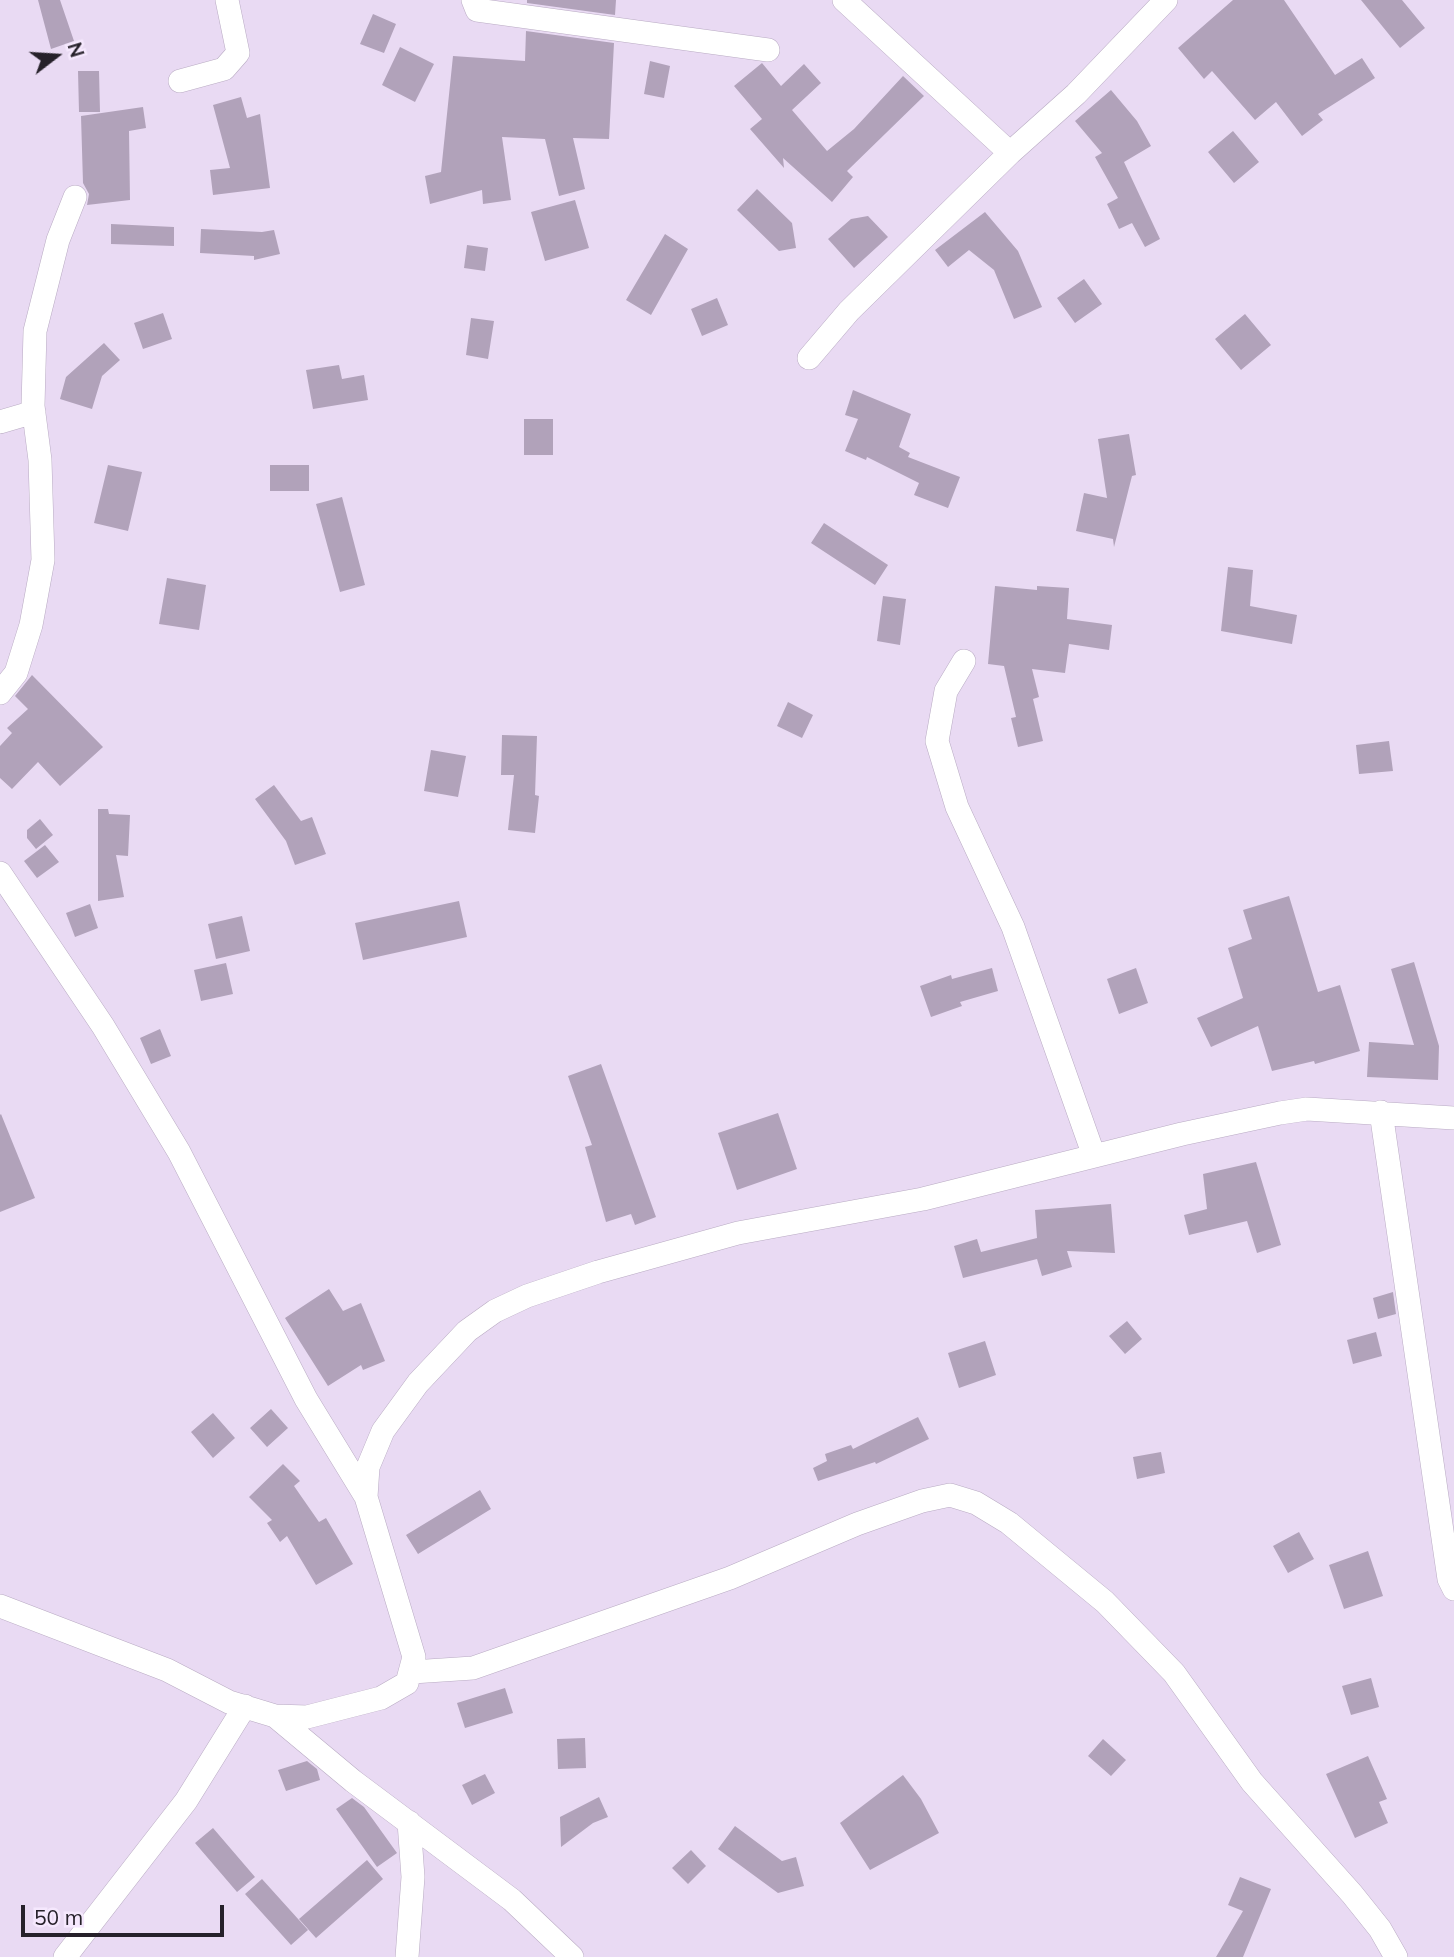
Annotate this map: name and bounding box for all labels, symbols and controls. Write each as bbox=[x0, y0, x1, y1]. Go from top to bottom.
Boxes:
north arrow bbox=[21, 21, 91, 91]
text: N bbox=[63, 39, 90, 60]
scale bar bbox=[24, 1890, 228, 1934]
text: 50 m bbox=[34, 1904, 83, 1930]

